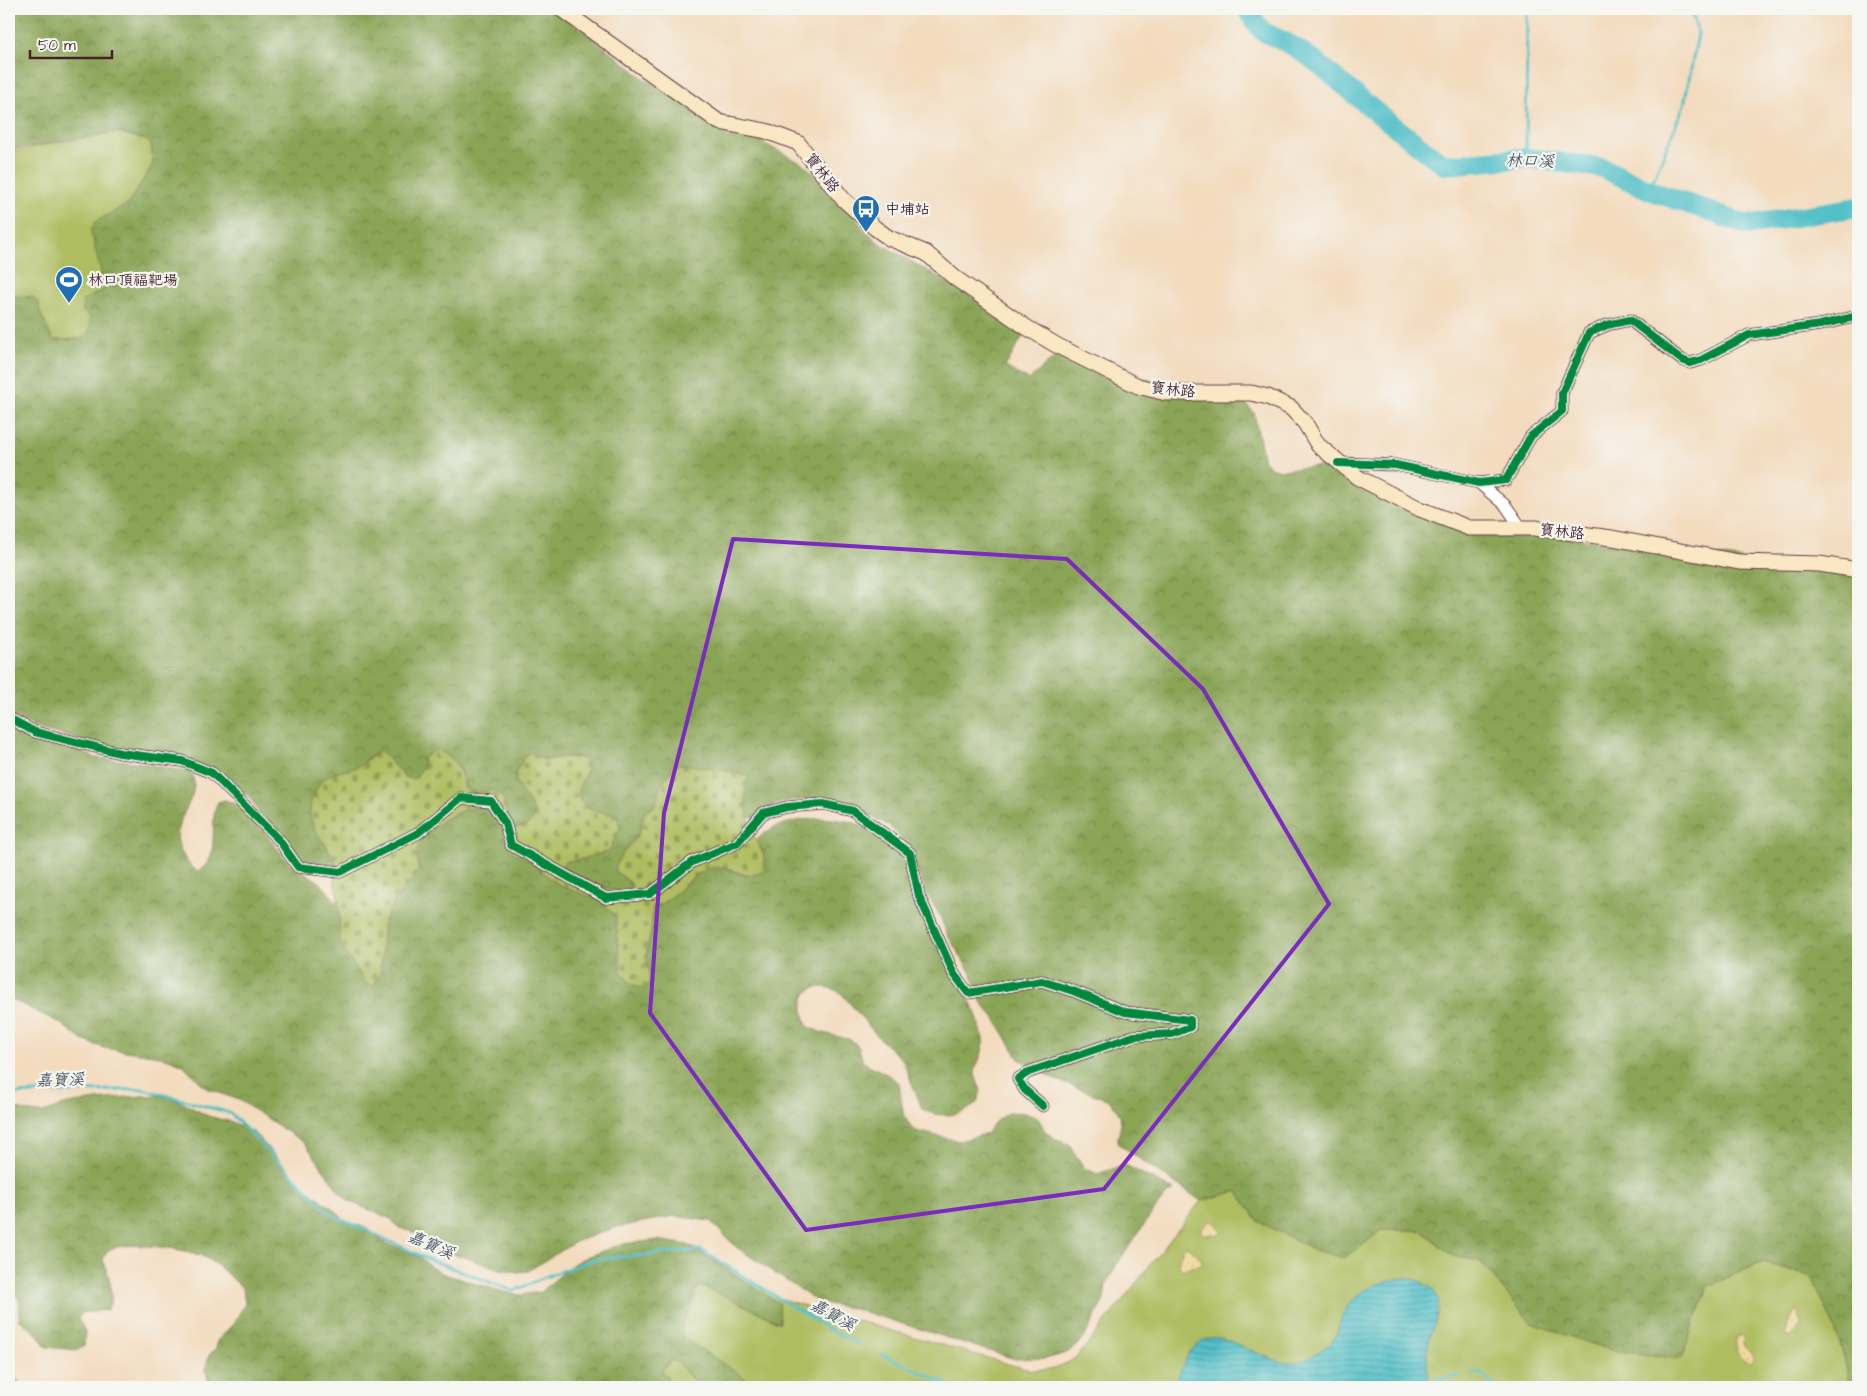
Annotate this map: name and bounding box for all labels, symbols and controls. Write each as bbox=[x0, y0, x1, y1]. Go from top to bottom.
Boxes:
scale bar bbox=[30, 28, 112, 60]
text: 50 m bbox=[38, 35, 76, 56]
street label: 寶林路 bbox=[800, 149, 844, 197]
water label: 林口溪 bbox=[1506, 149, 1555, 173]
bus stop icon: 中埔站 bbox=[851, 194, 881, 233]
place label: 中埔站 bbox=[885, 199, 930, 220]
sports icon: 林口頂福靶場 bbox=[54, 265, 84, 304]
place label: 林口頂福靶場 bbox=[88, 270, 178, 291]
street label: 寶林路 bbox=[1150, 377, 1196, 403]
street label: 寶林路 bbox=[1539, 519, 1585, 545]
water label: 嘉寶溪 bbox=[36, 1068, 85, 1092]
water label: 嘉寶溪 bbox=[405, 1225, 458, 1265]
water label: 嘉寶溪 bbox=[807, 1294, 860, 1337]

